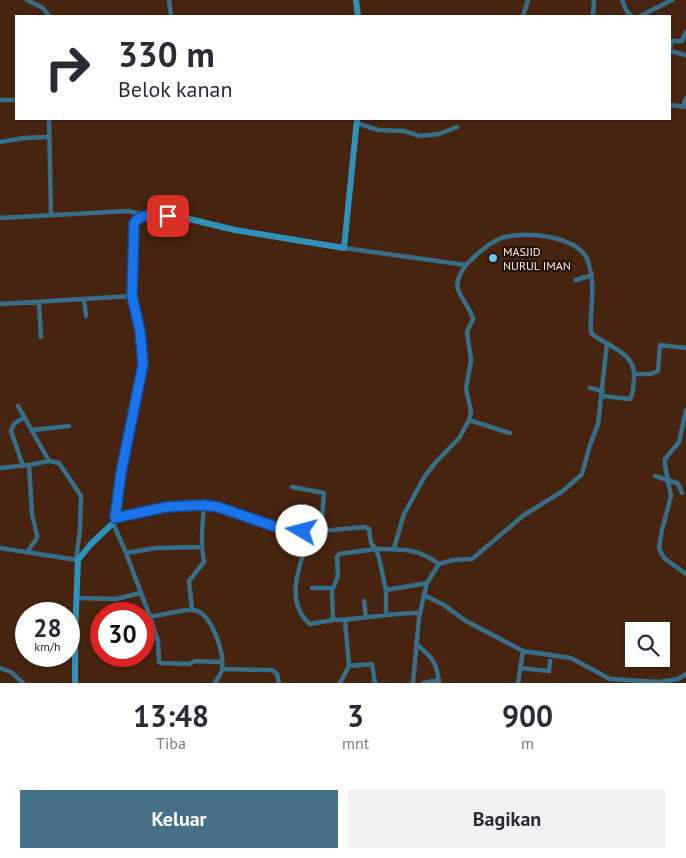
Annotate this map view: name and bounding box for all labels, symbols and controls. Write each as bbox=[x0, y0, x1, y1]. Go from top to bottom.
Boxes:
text: 330 m bbox=[118, 31, 215, 77]
icon: right bbox=[35, 35, 100, 100]
text: Belok kanan bbox=[118, 75, 232, 103]
pin bbox=[147, 195, 189, 237]
icon: arrive bbox=[154, 202, 182, 230]
place label: MASJID NURUL IMAN bbox=[503, 244, 571, 273]
marker: MASJID NURUL IMAN bbox=[487, 252, 499, 264]
position arrow bbox=[275, 504, 327, 556]
speed limit sign: 30 bbox=[90, 602, 155, 667]
text: 28 bbox=[33, 612, 62, 644]
map controls bbox=[625, 622, 670, 667]
button: search bbox=[625, 622, 670, 667]
text: km/h bbox=[34, 639, 61, 654]
text: 13:48 bbox=[133, 696, 209, 735]
text: 3 bbox=[347, 696, 364, 735]
text: 900 bbox=[502, 696, 553, 735]
text: Tiba bbox=[156, 733, 186, 753]
text: mnt bbox=[342, 733, 369, 753]
text: m bbox=[521, 733, 534, 753]
button: Keluar bbox=[20, 790, 338, 848]
button: Bagikan bbox=[348, 790, 666, 848]

